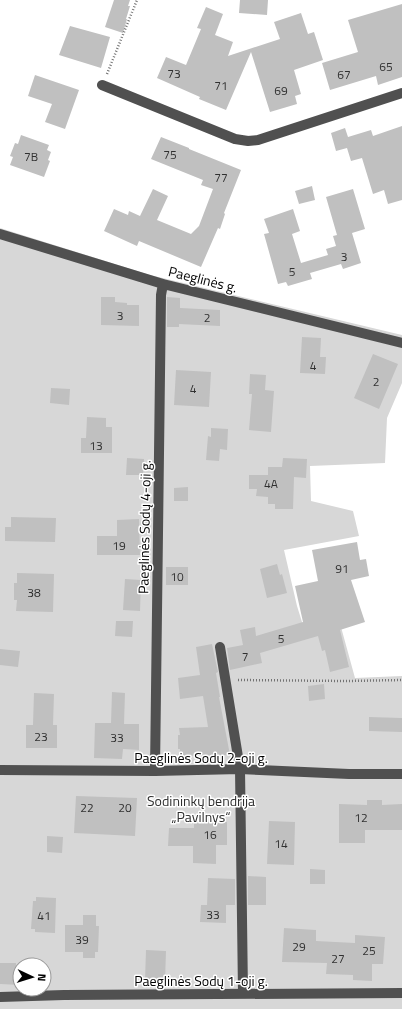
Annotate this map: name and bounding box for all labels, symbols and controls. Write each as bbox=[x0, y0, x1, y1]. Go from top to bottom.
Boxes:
house number: 65 bbox=[379, 57, 393, 76]
house number: 73 bbox=[167, 64, 181, 83]
house number: 67 bbox=[337, 65, 351, 84]
house number: 71 bbox=[214, 76, 228, 95]
house number: 69 bbox=[274, 81, 288, 100]
house number: 75 bbox=[163, 145, 177, 164]
house number: 7B bbox=[24, 147, 38, 166]
house number: 77 bbox=[214, 168, 228, 187]
house number: 3 bbox=[341, 247, 347, 266]
street label: Paeglinės g. bbox=[166, 260, 240, 298]
house number: 5 bbox=[289, 262, 296, 281]
house number: 3 bbox=[117, 306, 123, 325]
house number: 2 bbox=[204, 308, 210, 327]
house number: 4 bbox=[310, 356, 317, 375]
house number: 2 bbox=[373, 372, 379, 391]
house number: 4 bbox=[190, 379, 197, 398]
house number: 13 bbox=[89, 436, 103, 455]
street label: Paeglinės Sodų 4-oji g. bbox=[132, 460, 156, 594]
house number: 4A bbox=[264, 474, 278, 493]
house number: 19 bbox=[112, 536, 126, 555]
house number: 91 bbox=[335, 559, 349, 578]
house number: 10 bbox=[170, 567, 184, 586]
house number: 38 bbox=[27, 583, 41, 602]
house number: 5 bbox=[278, 629, 285, 648]
house number: 7 bbox=[242, 647, 248, 666]
house number: 23 bbox=[34, 727, 48, 746]
house number: 33 bbox=[110, 728, 124, 747]
street label: Paeglinės Sodų 2-oji g. bbox=[134, 747, 268, 768]
park label: Sodininkų bendrija „Pavilnys“ bbox=[147, 790, 255, 827]
house number: 22 bbox=[80, 798, 94, 817]
house number: 20 bbox=[118, 798, 132, 817]
house number: 12 bbox=[354, 808, 368, 827]
house number: 16 bbox=[203, 825, 217, 844]
house number: 14 bbox=[274, 834, 288, 853]
house number: 33 bbox=[206, 905, 220, 924]
house number: 41 bbox=[37, 906, 51, 925]
house number: 39 bbox=[75, 930, 89, 949]
house number: 29 bbox=[292, 937, 306, 956]
house number: 25 bbox=[362, 941, 376, 960]
house number: 27 bbox=[331, 949, 345, 968]
north arrow bbox=[12, 957, 52, 997]
street label: Paeglinės Sodų 1-oji g. bbox=[134, 970, 268, 991]
text: N bbox=[34, 973, 50, 982]

